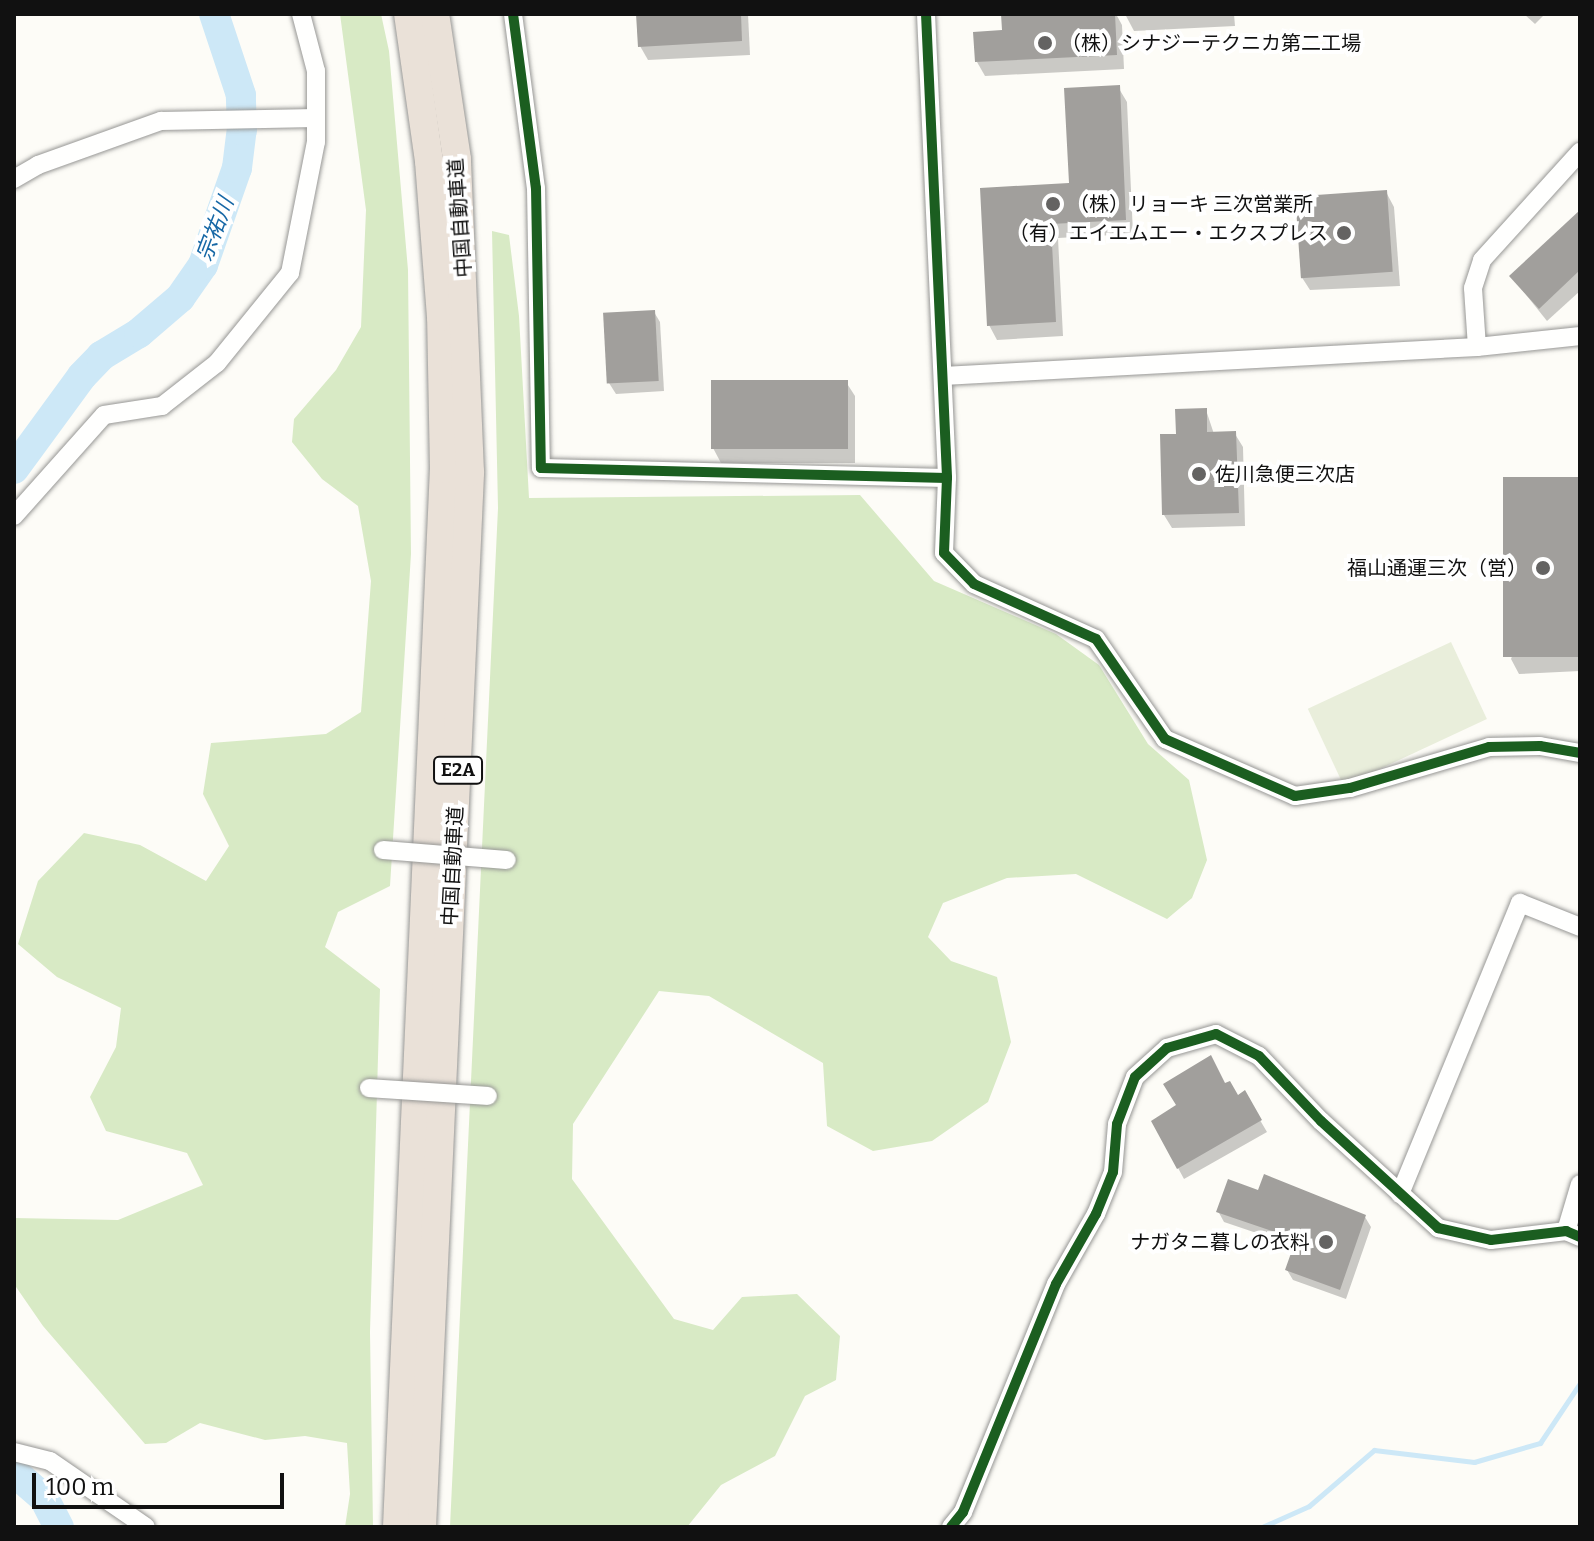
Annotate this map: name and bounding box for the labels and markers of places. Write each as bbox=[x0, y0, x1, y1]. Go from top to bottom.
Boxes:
place label: （株）シナジーテクニカ第二工場 bbox=[1061, 31, 1361, 55]
marker: （株）シナジーテクニカ第二工場 bbox=[1036, 34, 1054, 52]
place label: （株）リョーキ 三次営業所 bbox=[1069, 192, 1313, 216]
marker: （株）リョーキ 三次営業所 bbox=[1044, 195, 1062, 213]
place label: （有）エイエムエー・エクスプレス bbox=[1008, 221, 1328, 245]
marker: （有）エイエムエー・エクスプレス bbox=[1335, 224, 1353, 242]
place label: 佐川急便三次店 bbox=[1215, 462, 1355, 486]
marker: 佐川急便三次店 bbox=[1190, 465, 1208, 483]
place label: 福山通運三次（営） bbox=[1347, 556, 1527, 580]
marker: 福山通運三次（営） bbox=[1534, 559, 1552, 577]
place label: ナガタニ暮しの衣料 bbox=[1130, 1230, 1310, 1254]
marker: ナガタニ暮しの衣料 bbox=[1317, 1233, 1335, 1251]

